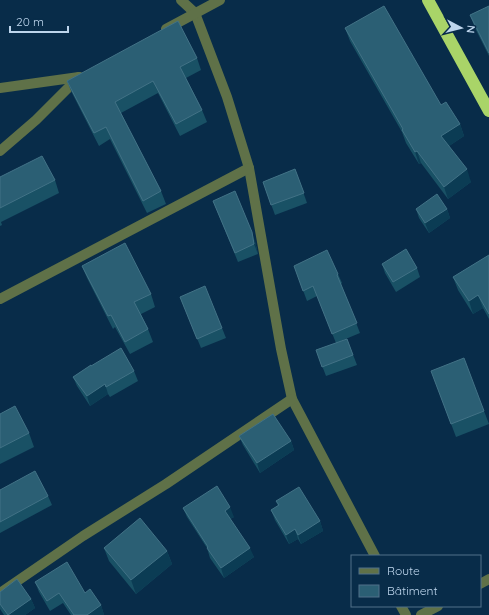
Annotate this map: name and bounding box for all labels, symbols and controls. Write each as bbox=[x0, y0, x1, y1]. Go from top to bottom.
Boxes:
scale bar bbox=[10, 8, 68, 34]
north arrow bbox=[441, 8, 481, 48]
text: 20 m bbox=[16, 14, 44, 29]
text: N bbox=[463, 24, 478, 34]
legend bbox=[351, 555, 481, 607]
text: Route bbox=[387, 563, 420, 578]
text: Bâtiment bbox=[387, 583, 437, 598]

